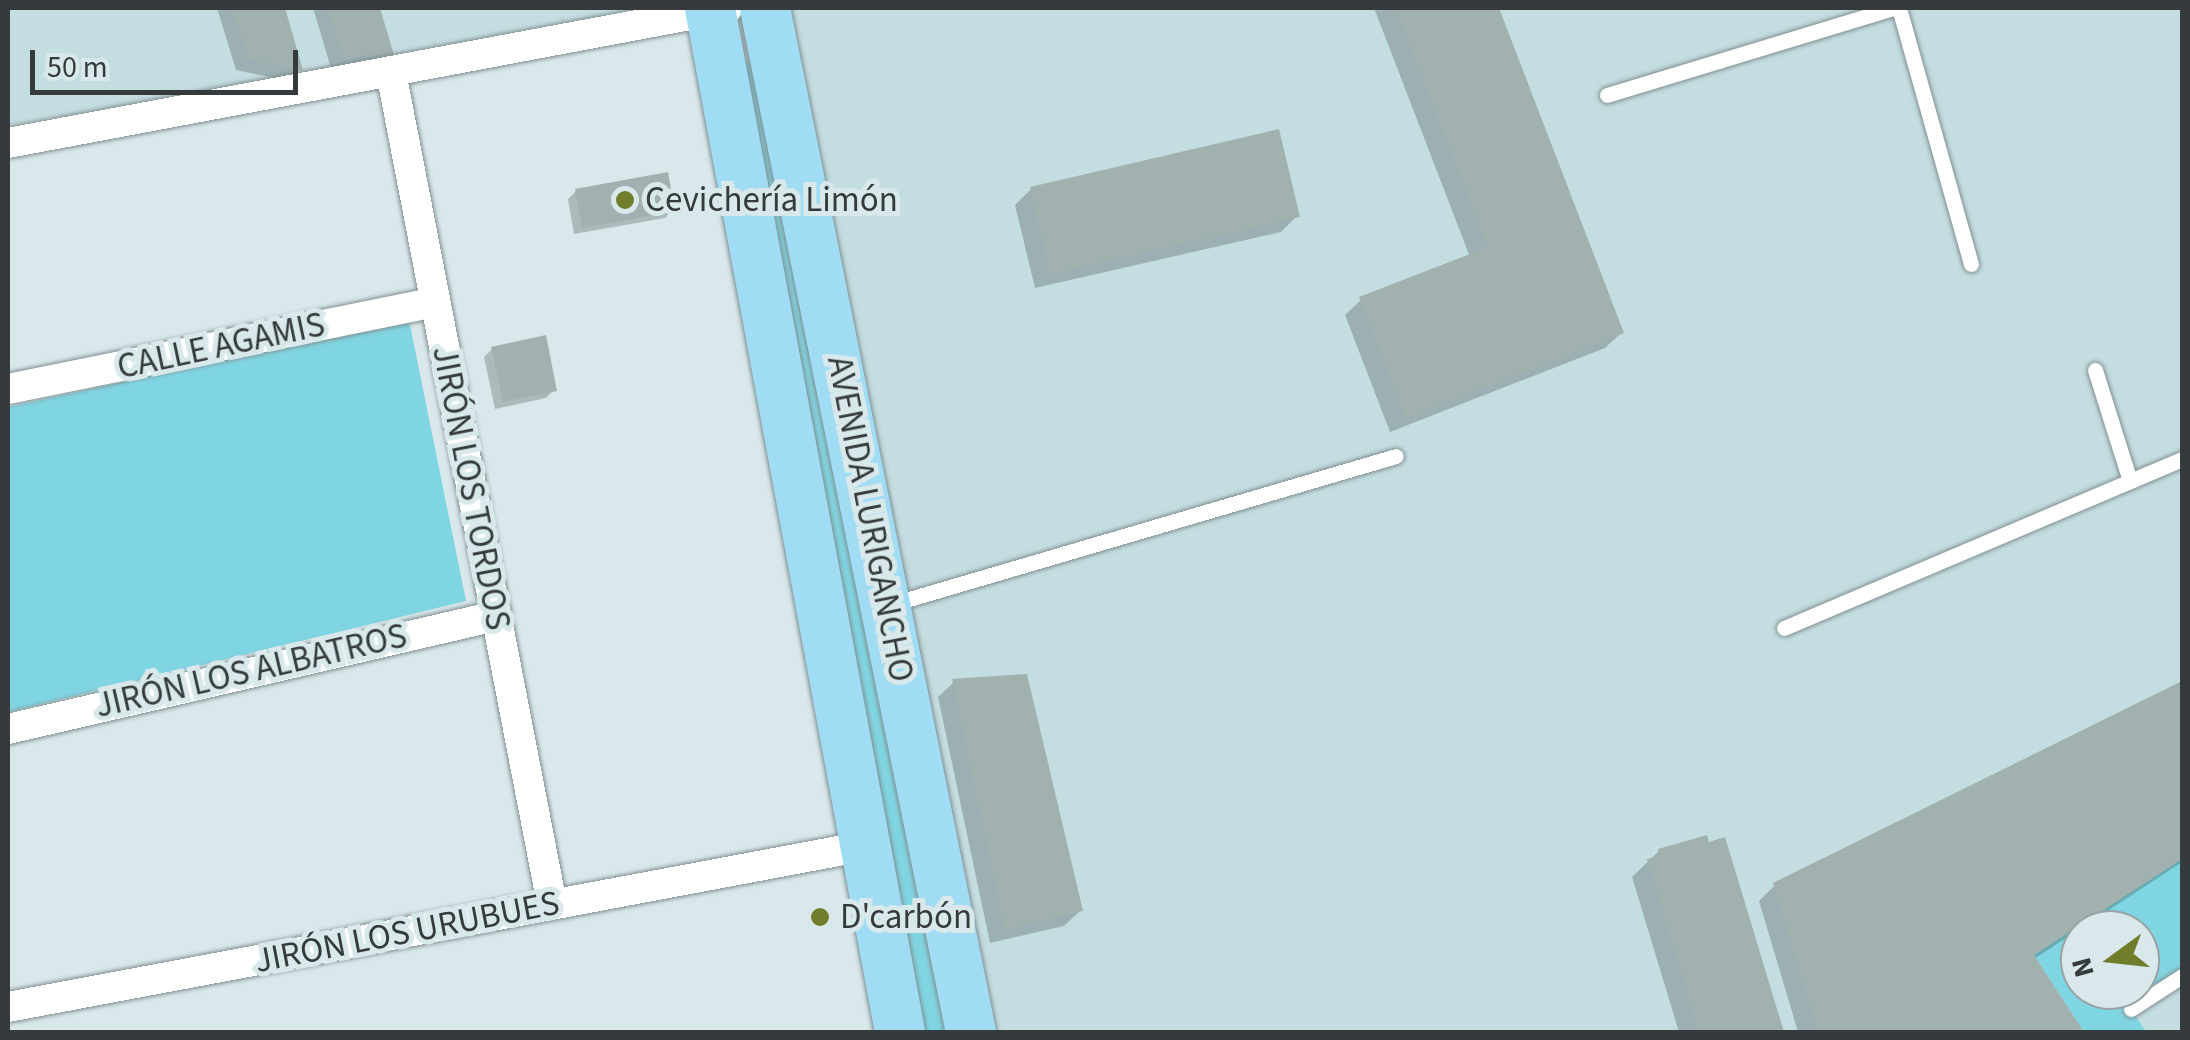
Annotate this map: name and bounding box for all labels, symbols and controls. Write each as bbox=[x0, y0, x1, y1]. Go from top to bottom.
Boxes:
scale bar bbox=[35, 30, 302, 92]
text: 50 m bbox=[47, 46, 108, 89]
place label: Cevichería Limón bbox=[645, 179, 898, 221]
marker: Cevichería Limón bbox=[614, 189, 636, 211]
street label: CALLE AGAMIS bbox=[113, 304, 329, 388]
street label: JIRÓN LOS TORDOS bbox=[423, 342, 519, 634]
street label: AVENIDA LURIGANCHO bbox=[818, 353, 922, 685]
street label: JIRÓN LOS ALBATROS bbox=[91, 615, 411, 727]
street label: JIRÓN LOS URUBUES bbox=[251, 882, 563, 982]
place label: D'carbón bbox=[840, 896, 972, 938]
marker: D'carbón bbox=[809, 906, 831, 928]
north arrow bbox=[2060, 910, 2160, 1010]
text: N bbox=[2061, 953, 2105, 981]

